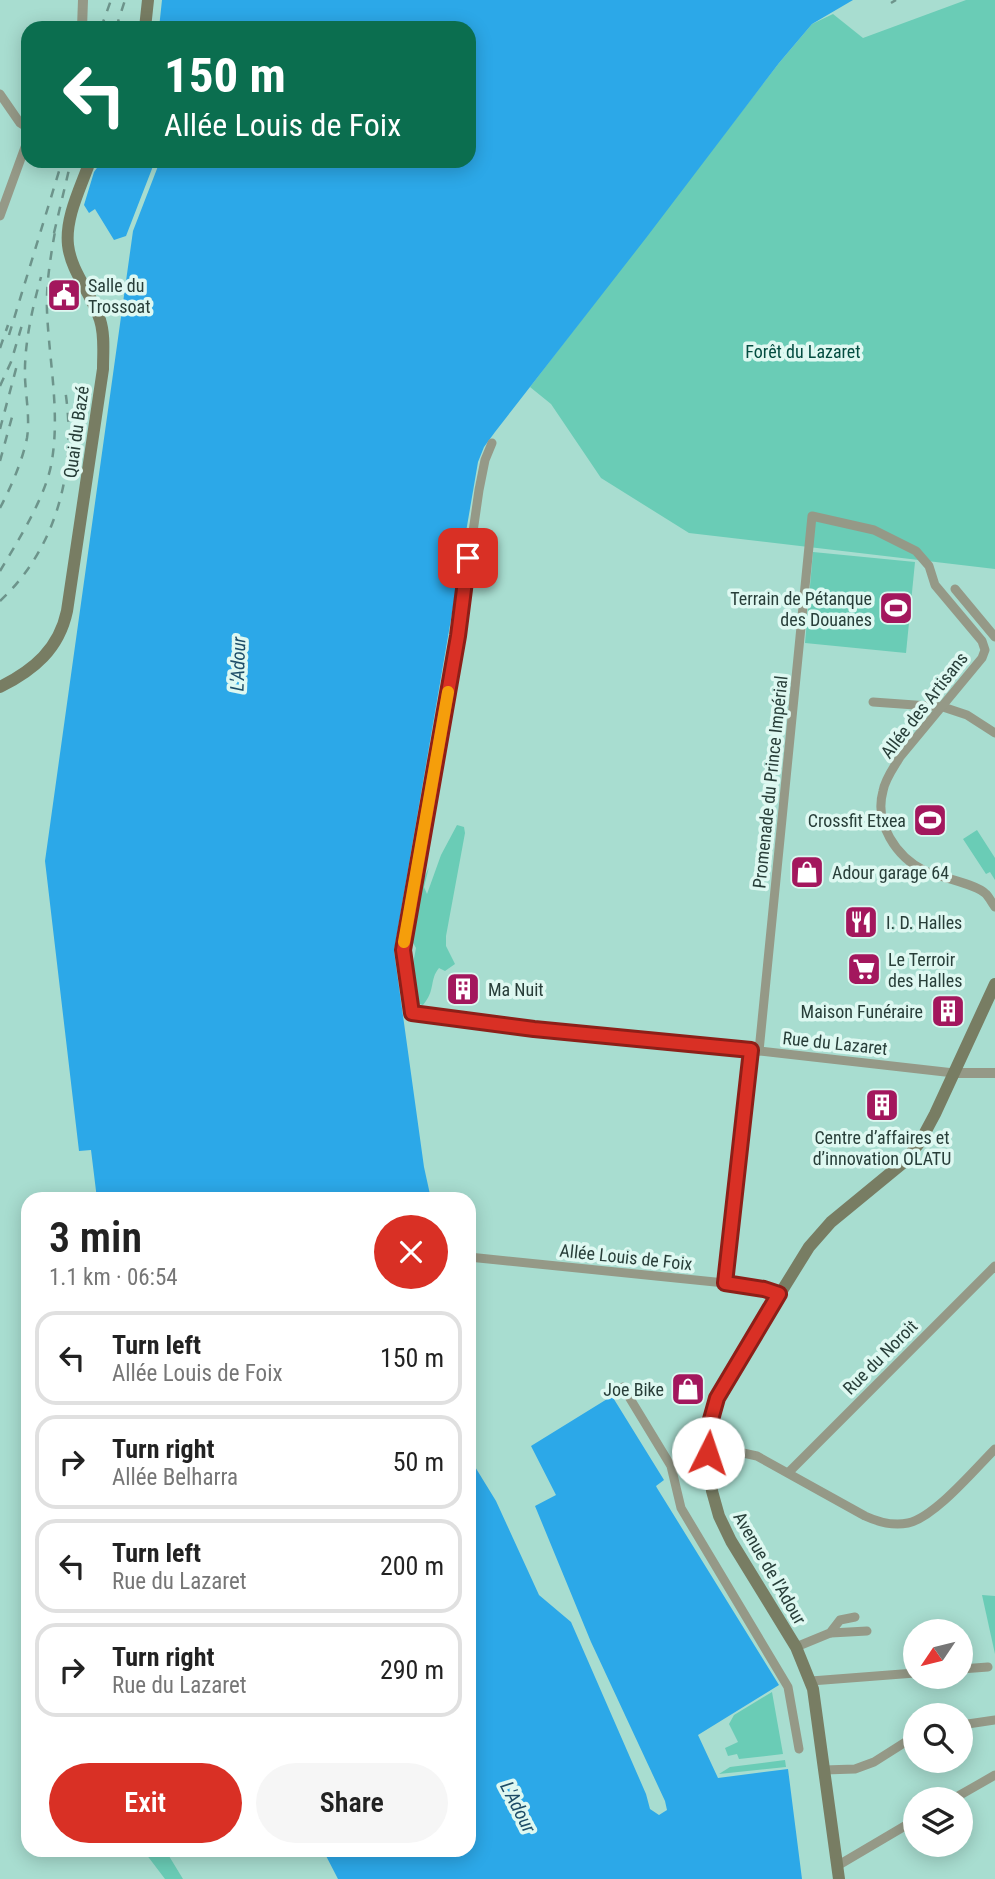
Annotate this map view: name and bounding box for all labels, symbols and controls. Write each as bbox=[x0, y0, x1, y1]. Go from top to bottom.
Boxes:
text: 150 m bbox=[164, 47, 286, 104]
icon: left bbox=[49, 49, 140, 140]
text: Allée Louis de Foix bbox=[164, 106, 401, 144]
place label: Salle du Trossoat bbox=[88, 275, 150, 317]
public building icon: Salle du Trossoat bbox=[45, 276, 83, 314]
park label: Forêt du Lazaret bbox=[745, 341, 861, 362]
street label: Quai du Bazé bbox=[59, 385, 93, 479]
pin bbox=[438, 528, 498, 588]
icon: arrive bbox=[449, 539, 487, 577]
place label: Terrain de Pétanque des Douanes bbox=[730, 588, 872, 630]
sports icon: Terrain de Pétanque des Douanes bbox=[877, 589, 915, 627]
water label: L'Adour bbox=[226, 636, 250, 692]
street label: Allée des Artisans bbox=[876, 648, 972, 762]
street label: Promenade du Prince Impérial bbox=[748, 675, 792, 889]
sports icon: Crossfit Etxea bbox=[911, 801, 949, 839]
place label: Crossfit Etxea bbox=[808, 810, 906, 831]
shop icon: Adour garage 64 bbox=[788, 853, 826, 891]
place label: Adour garage 64 bbox=[832, 862, 949, 883]
restaurant icon: I. D. Halles bbox=[842, 903, 880, 941]
place label: I. D. Halles bbox=[886, 912, 962, 933]
place label: Le Terroir des Halles bbox=[888, 949, 962, 991]
supermarket icon: Le Terroir des Halles bbox=[845, 950, 883, 988]
building icon: Ma Nuit bbox=[444, 970, 482, 1008]
place label: Ma Nuit bbox=[488, 979, 544, 1000]
building icon: Maison Funéraire bbox=[929, 992, 967, 1030]
place label: Maison Funéraire bbox=[801, 1001, 923, 1022]
street label: Rue du Lazaret bbox=[782, 1027, 888, 1059]
building icon: Centre d’affaires et d’innovation OLATU bbox=[863, 1086, 901, 1124]
place label: Centre d’affaires et d’innovation OLATU bbox=[813, 1127, 951, 1169]
text: 3 min bbox=[49, 1213, 142, 1262]
button: close bbox=[374, 1215, 448, 1289]
street label: Allée Louis de Foix bbox=[559, 1240, 694, 1274]
text: 1.1 km · 06:54 bbox=[49, 1264, 178, 1291]
street label: Rue du Noroit bbox=[838, 1315, 922, 1399]
text: Turn left bbox=[112, 1330, 201, 1360]
icon: left bbox=[53, 1339, 91, 1377]
text: 150 m bbox=[380, 1343, 444, 1373]
text: Allée Louis de Foix bbox=[112, 1360, 283, 1387]
shop icon: Joe Bike bbox=[669, 1370, 707, 1408]
place label: Joe Bike bbox=[603, 1379, 664, 1400]
position arrow bbox=[671, 1416, 745, 1490]
text: Turn right bbox=[112, 1434, 214, 1464]
icon: right bbox=[53, 1443, 91, 1481]
text: 50 m bbox=[393, 1447, 444, 1477]
text: Allée Belharra bbox=[112, 1464, 238, 1491]
street label: Avenue de l'Adour bbox=[729, 1508, 811, 1628]
text: Turn left bbox=[112, 1538, 201, 1568]
icon: left bbox=[53, 1547, 91, 1585]
text: 200 m bbox=[380, 1551, 444, 1581]
text: Rue du Lazaret bbox=[112, 1568, 247, 1595]
north arrow bbox=[903, 1619, 973, 1689]
map controls bbox=[903, 1619, 973, 1857]
text: Turn right bbox=[112, 1642, 214, 1672]
icon: right bbox=[53, 1651, 91, 1689]
text: 290 m bbox=[380, 1655, 444, 1685]
text: Rue du Lazaret bbox=[112, 1672, 247, 1699]
button: search bbox=[903, 1703, 973, 1773]
button: Exit bbox=[49, 1763, 242, 1843]
button: Share bbox=[256, 1763, 448, 1843]
water label: L'Adour bbox=[495, 1778, 541, 1837]
button: layers bbox=[903, 1787, 973, 1857]

